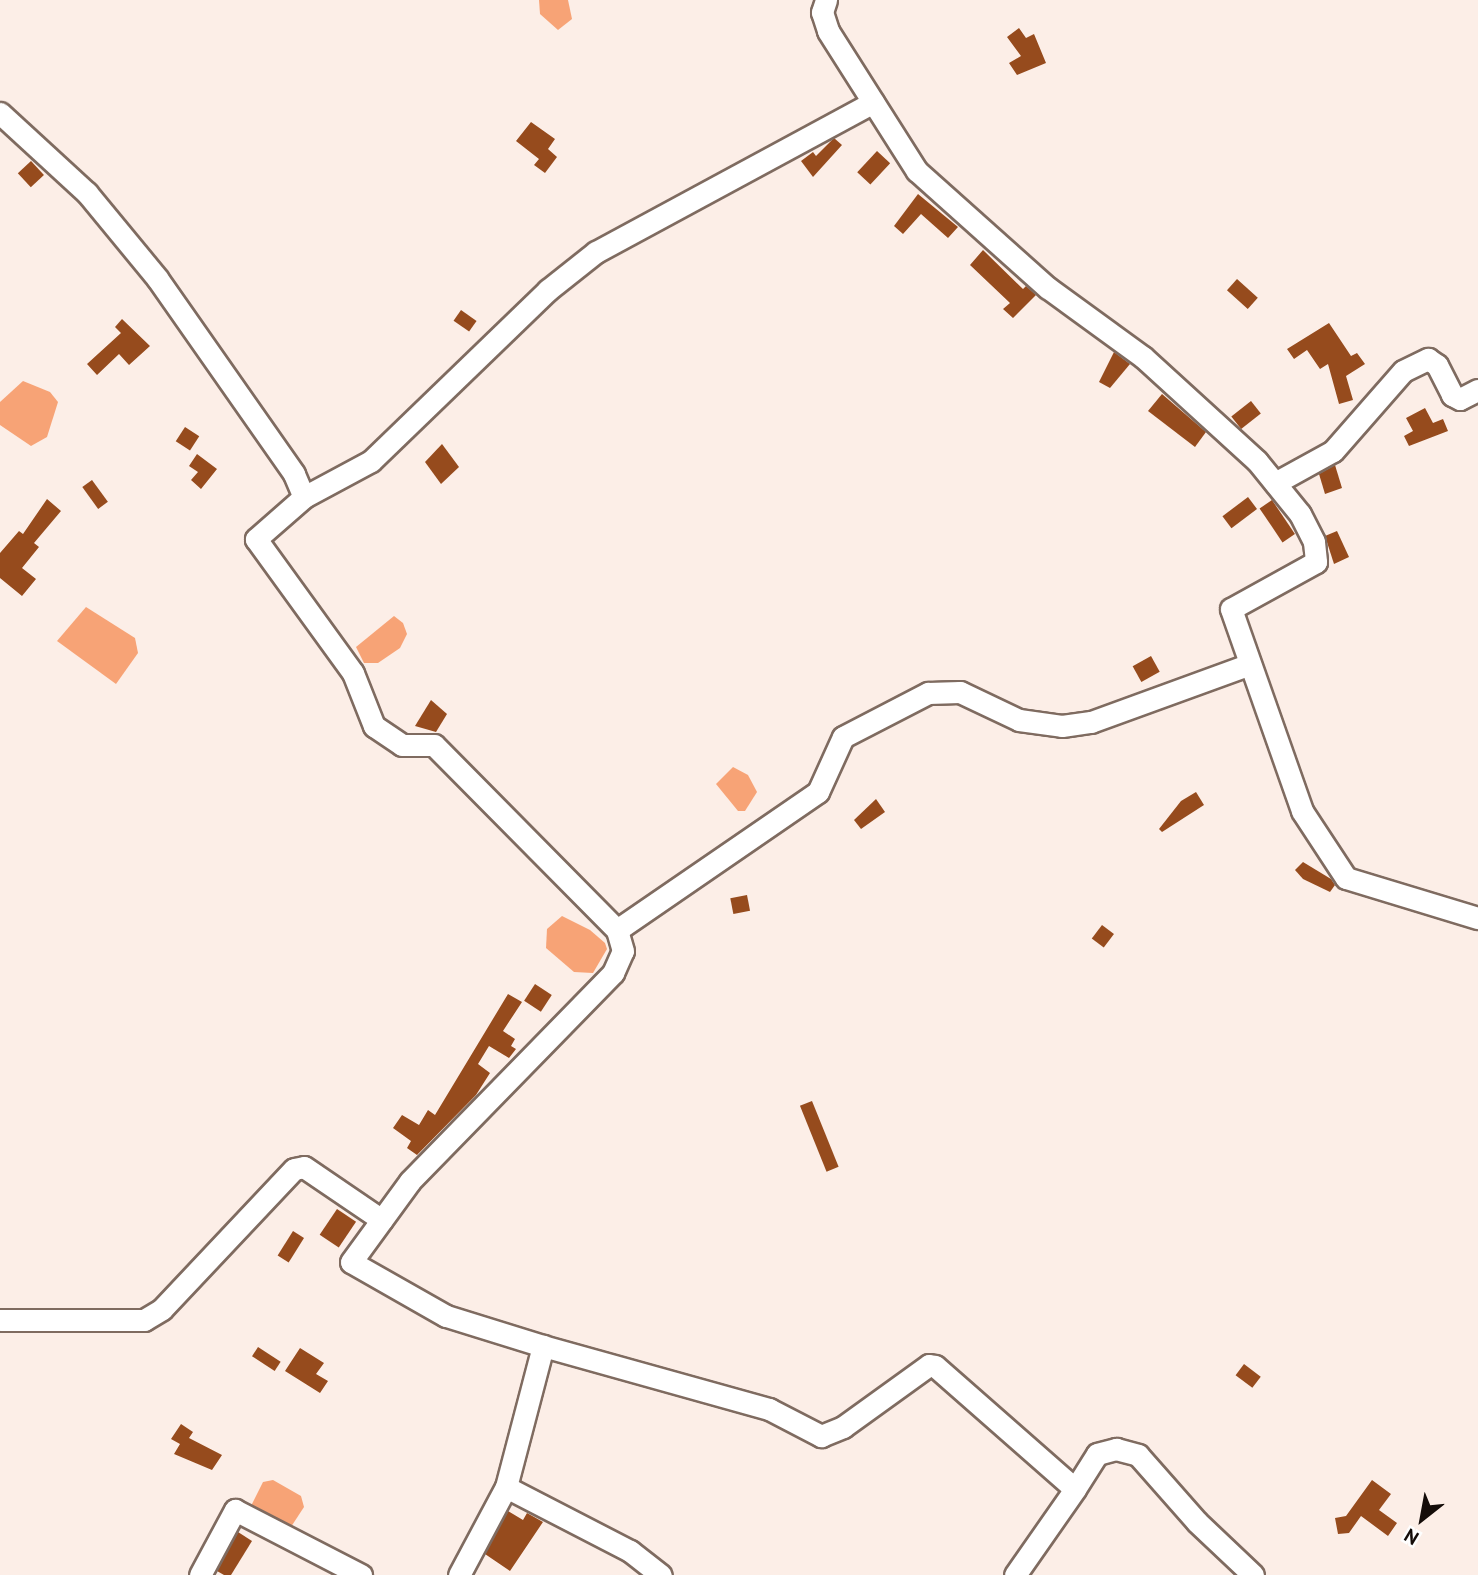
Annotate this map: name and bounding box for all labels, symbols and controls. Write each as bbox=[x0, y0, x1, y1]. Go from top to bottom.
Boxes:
north arrow bbox=[1387, 1484, 1457, 1554]
text: N bbox=[1400, 1524, 1423, 1551]

